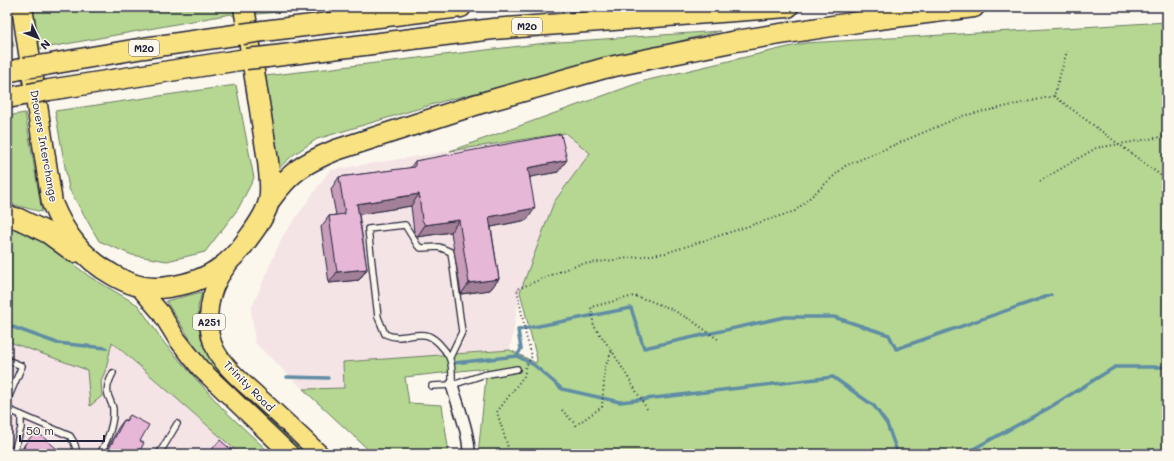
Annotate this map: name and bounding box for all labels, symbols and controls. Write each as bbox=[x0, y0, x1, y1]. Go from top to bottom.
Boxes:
north arrow bbox=[18, 18, 58, 58]
road number: M20 bbox=[512, 18, 542, 34]
text: N bbox=[37, 37, 54, 53]
road number: M20 bbox=[129, 40, 159, 56]
street label: Drovers Interchange bbox=[27, 89, 62, 203]
road number: A251 bbox=[193, 314, 225, 330]
street label: Trinity Road bbox=[221, 357, 278, 414]
scale bar bbox=[20, 417, 104, 443]
text: 50 m bbox=[26, 422, 54, 438]

